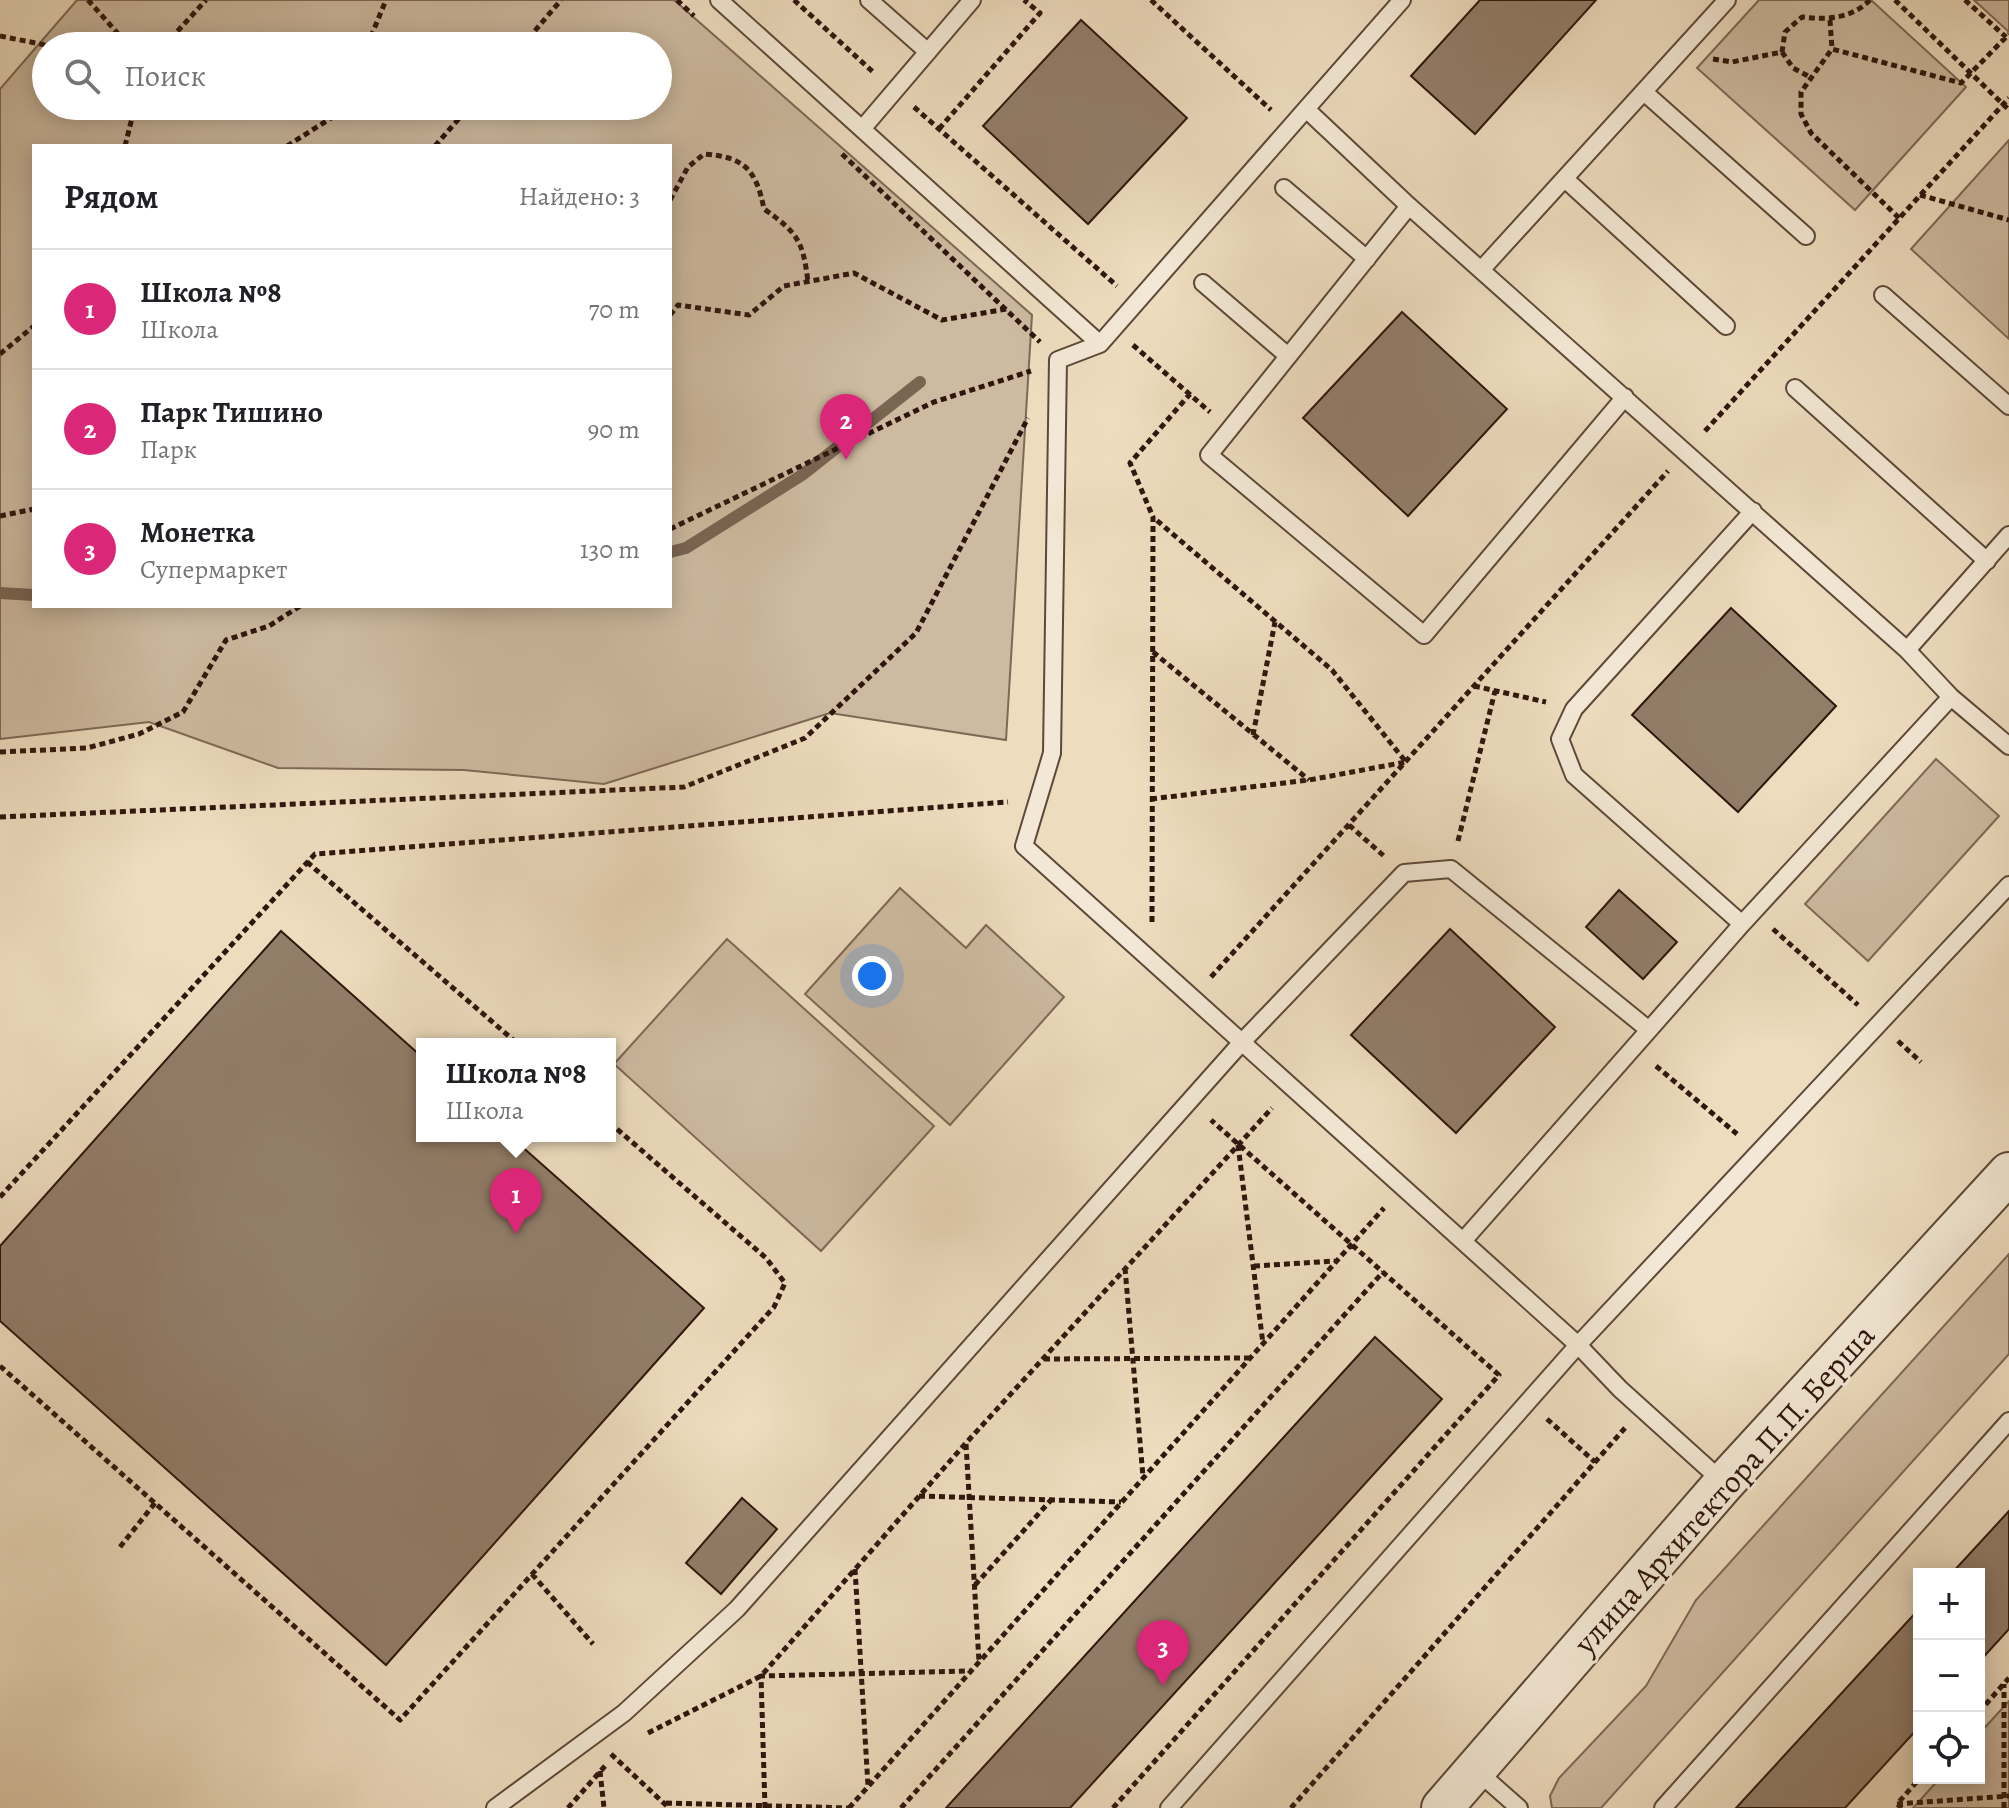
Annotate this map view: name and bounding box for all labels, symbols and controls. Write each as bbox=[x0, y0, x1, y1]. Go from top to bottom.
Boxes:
search box bbox=[32, 32, 672, 120]
icon: search bbox=[60, 54, 104, 98]
text: Поиск bbox=[124, 56, 206, 96]
text: Рядом bbox=[64, 173, 158, 220]
text: Найдено: 3 bbox=[519, 179, 640, 214]
text: Школа №8 bbox=[140, 272, 282, 312]
text: 1 bbox=[85, 292, 95, 327]
text: 70 m bbox=[588, 292, 640, 327]
text: Школа bbox=[140, 312, 218, 347]
text: Парк Тишино bbox=[140, 392, 323, 432]
pin: 2 bbox=[820, 394, 872, 460]
text: 2 bbox=[84, 412, 96, 447]
text: 90 m bbox=[588, 412, 640, 447]
text: Парк bbox=[140, 432, 197, 467]
text: Монетка bbox=[140, 512, 255, 552]
text: 3 bbox=[84, 532, 96, 567]
text: 130 m bbox=[580, 532, 640, 567]
text: Супермаркет bbox=[140, 552, 288, 587]
your location bbox=[852, 956, 892, 996]
popup bbox=[416, 1038, 616, 1142]
text: Школа №8 bbox=[445, 1053, 587, 1093]
text: Школа bbox=[445, 1093, 524, 1128]
pin: 1 bbox=[490, 1168, 542, 1234]
street label: улица Архитектора П.П. Берша bbox=[1563, 1314, 1885, 1664]
map controls bbox=[1913, 1568, 1985, 1784]
button: + bbox=[1913, 1568, 1985, 1640]
pin: 3 bbox=[1137, 1620, 1189, 1686]
button: − bbox=[1913, 1640, 1985, 1712]
button: locate bbox=[1913, 1712, 1985, 1784]

